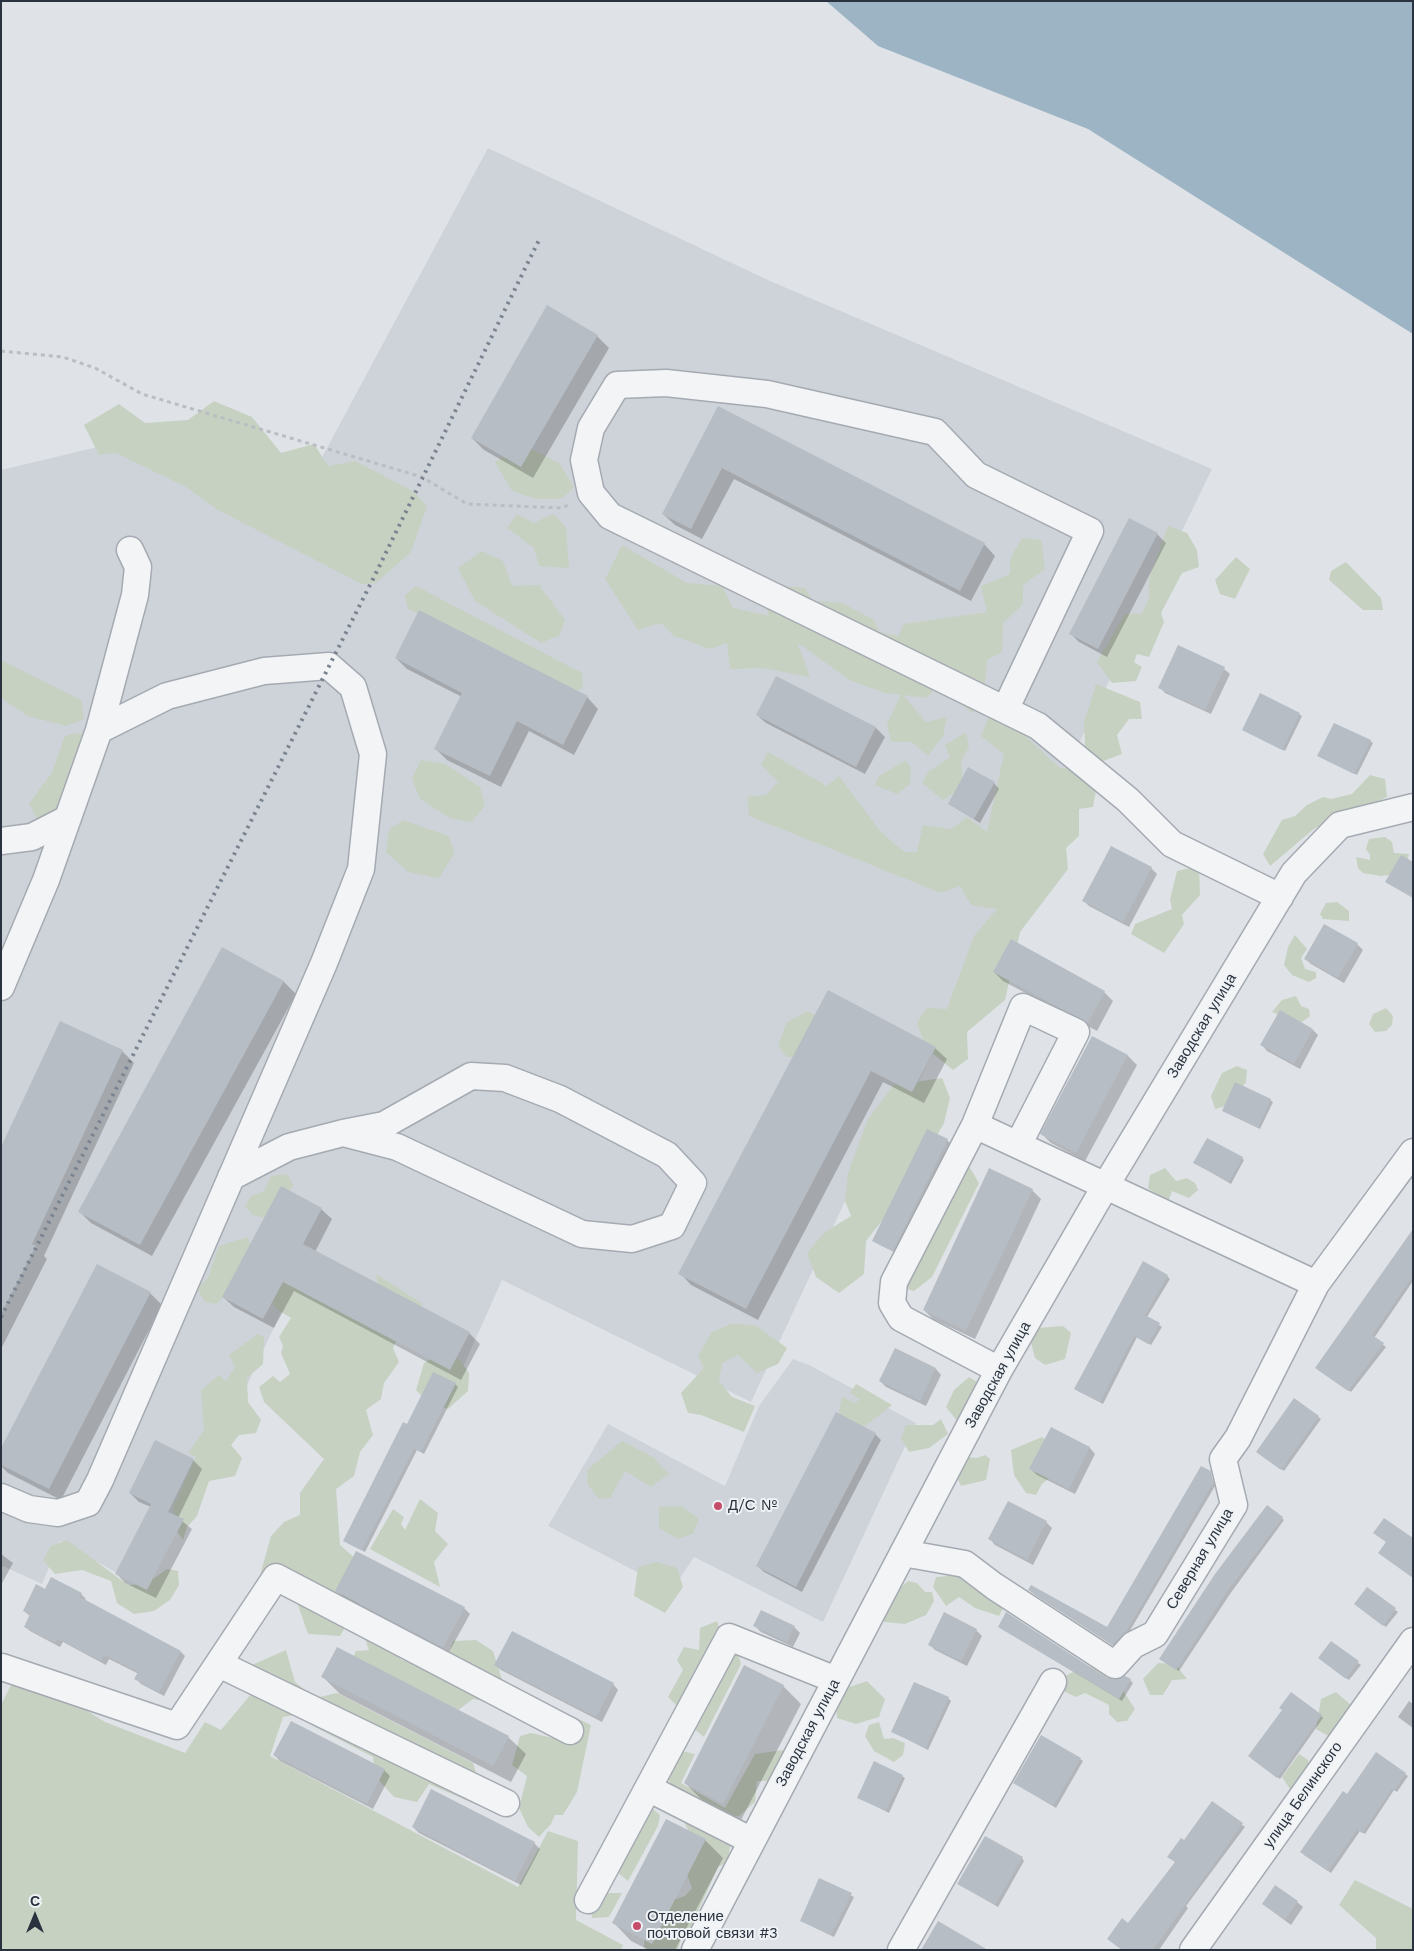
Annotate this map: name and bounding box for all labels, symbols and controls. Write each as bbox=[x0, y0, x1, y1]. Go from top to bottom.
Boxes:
street label: Заводская улица bbox=[1164, 970, 1240, 1082]
street label: Заводская улица bbox=[961, 1319, 1035, 1431]
place label: Д/С № bbox=[728, 1497, 777, 1515]
marker: Д/С № bbox=[712, 1500, 724, 1512]
street label: Северная улица bbox=[1163, 1505, 1237, 1613]
street label: Заводская улица bbox=[772, 1676, 844, 1790]
street label: улица Белинского bbox=[1260, 1738, 1346, 1852]
north arrow bbox=[10, 1891, 60, 1941]
text: С bbox=[30, 1893, 40, 1909]
place label: Отделение почтовой связи #3 bbox=[647, 1908, 778, 1943]
marker: Отделение почтовой связи #3 bbox=[631, 1920, 643, 1932]

